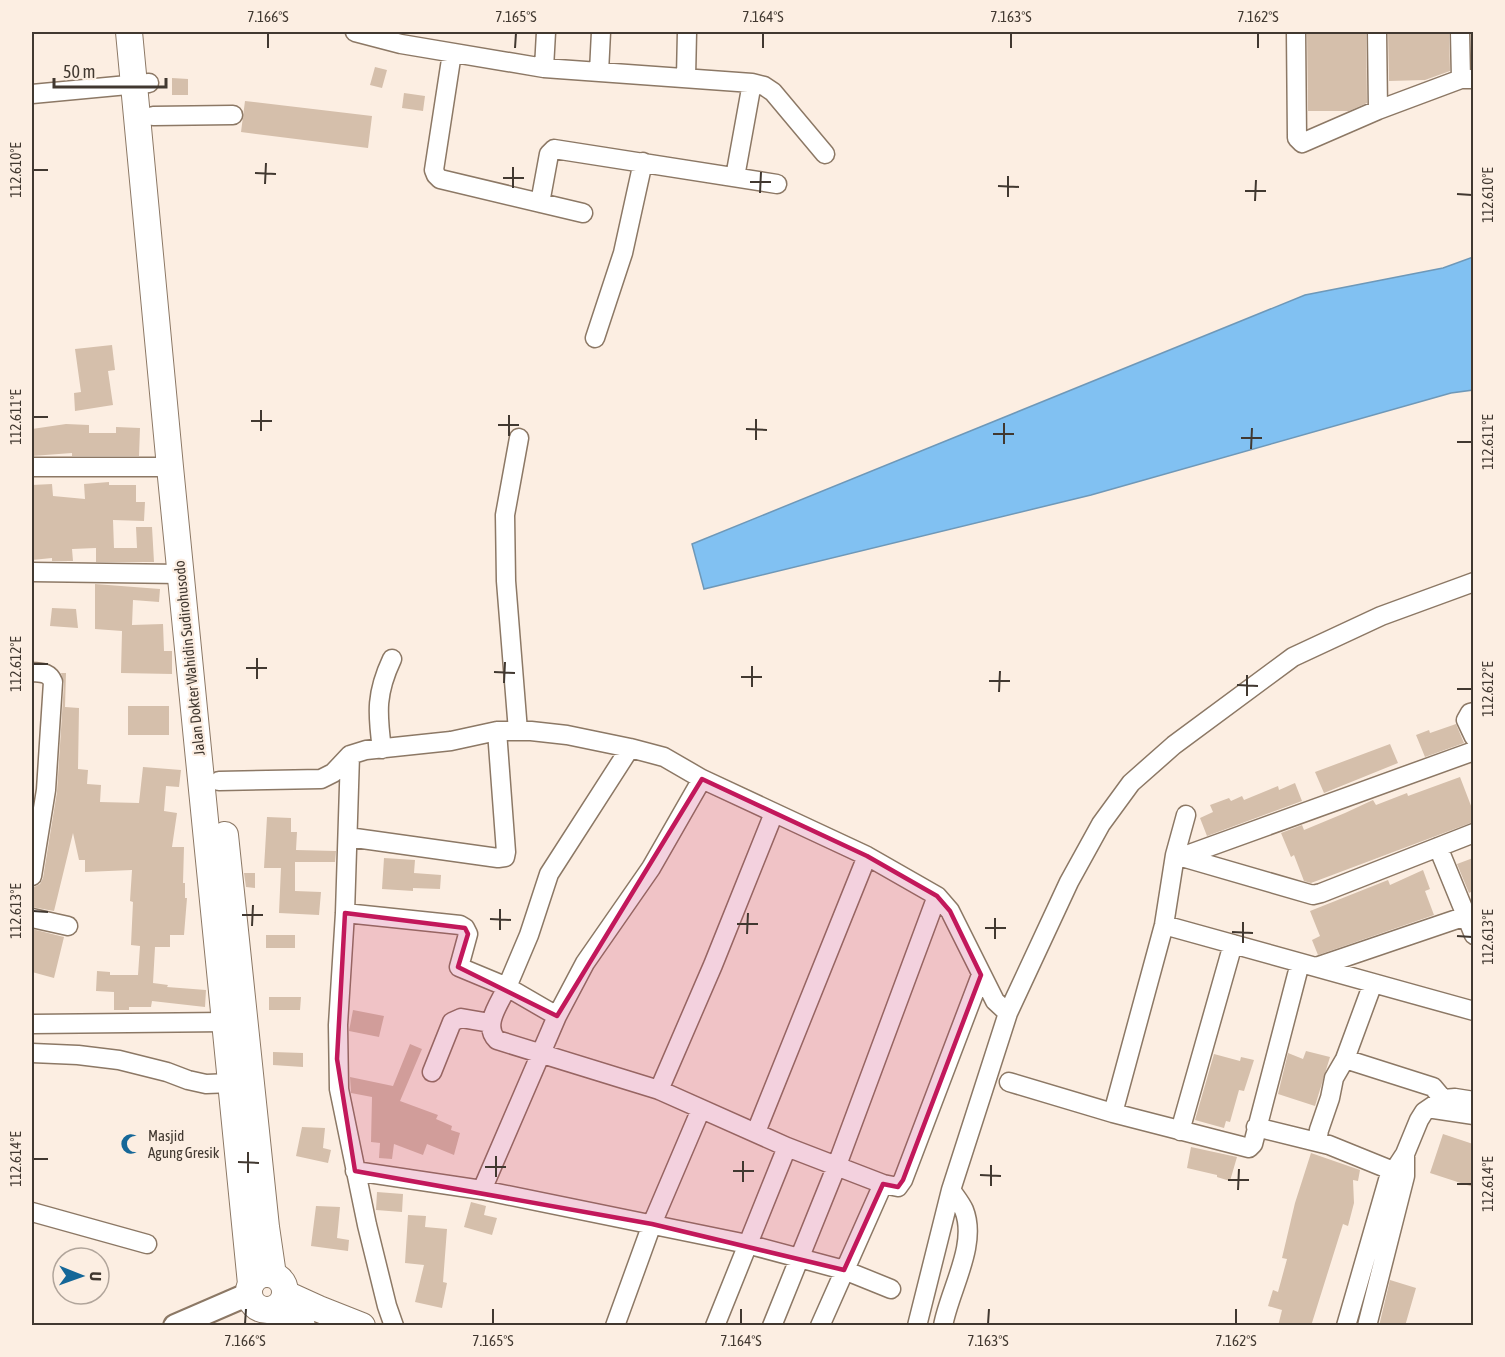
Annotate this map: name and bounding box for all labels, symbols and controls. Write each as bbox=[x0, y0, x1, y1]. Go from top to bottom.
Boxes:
text: 7.166°S bbox=[247, 8, 289, 25]
text: 7.165°S bbox=[495, 8, 537, 25]
text: 7.164°S bbox=[742, 8, 784, 25]
text: 7.163°S bbox=[990, 8, 1032, 25]
text: 7.162°S bbox=[1237, 8, 1279, 25]
scale bar bbox=[54, 51, 166, 89]
text: 50 m bbox=[63, 61, 95, 82]
text: 112.610°E bbox=[7, 142, 24, 198]
text: 112.610°E bbox=[1479, 167, 1496, 223]
text: 112.611°E bbox=[7, 389, 24, 445]
text: 112.611°E bbox=[1479, 414, 1496, 470]
street label: Jalan Dokter Wahidin Sudirohusodo bbox=[170, 560, 208, 756]
text: 112.612°E bbox=[7, 636, 24, 692]
text: 112.612°E bbox=[1479, 661, 1496, 717]
text: 112.613°E bbox=[7, 883, 24, 939]
text: 112.613°E bbox=[1479, 909, 1496, 965]
place label: Masjid Agung Gresik bbox=[148, 1127, 220, 1161]
text: 112.614°E bbox=[7, 1131, 24, 1187]
mosque icon: Masjid Agung Gresik bbox=[119, 1132, 143, 1156]
text: 112.614°E bbox=[1479, 1156, 1496, 1212]
north arrow bbox=[51, 1246, 111, 1306]
text: U bbox=[87, 1271, 105, 1281]
text: 7.166°S bbox=[224, 1332, 266, 1349]
text: 7.165°S bbox=[472, 1332, 514, 1349]
text: 7.164°S bbox=[720, 1332, 762, 1349]
text: 7.163°S bbox=[967, 1332, 1009, 1349]
text: 7.162°S bbox=[1215, 1332, 1257, 1349]

